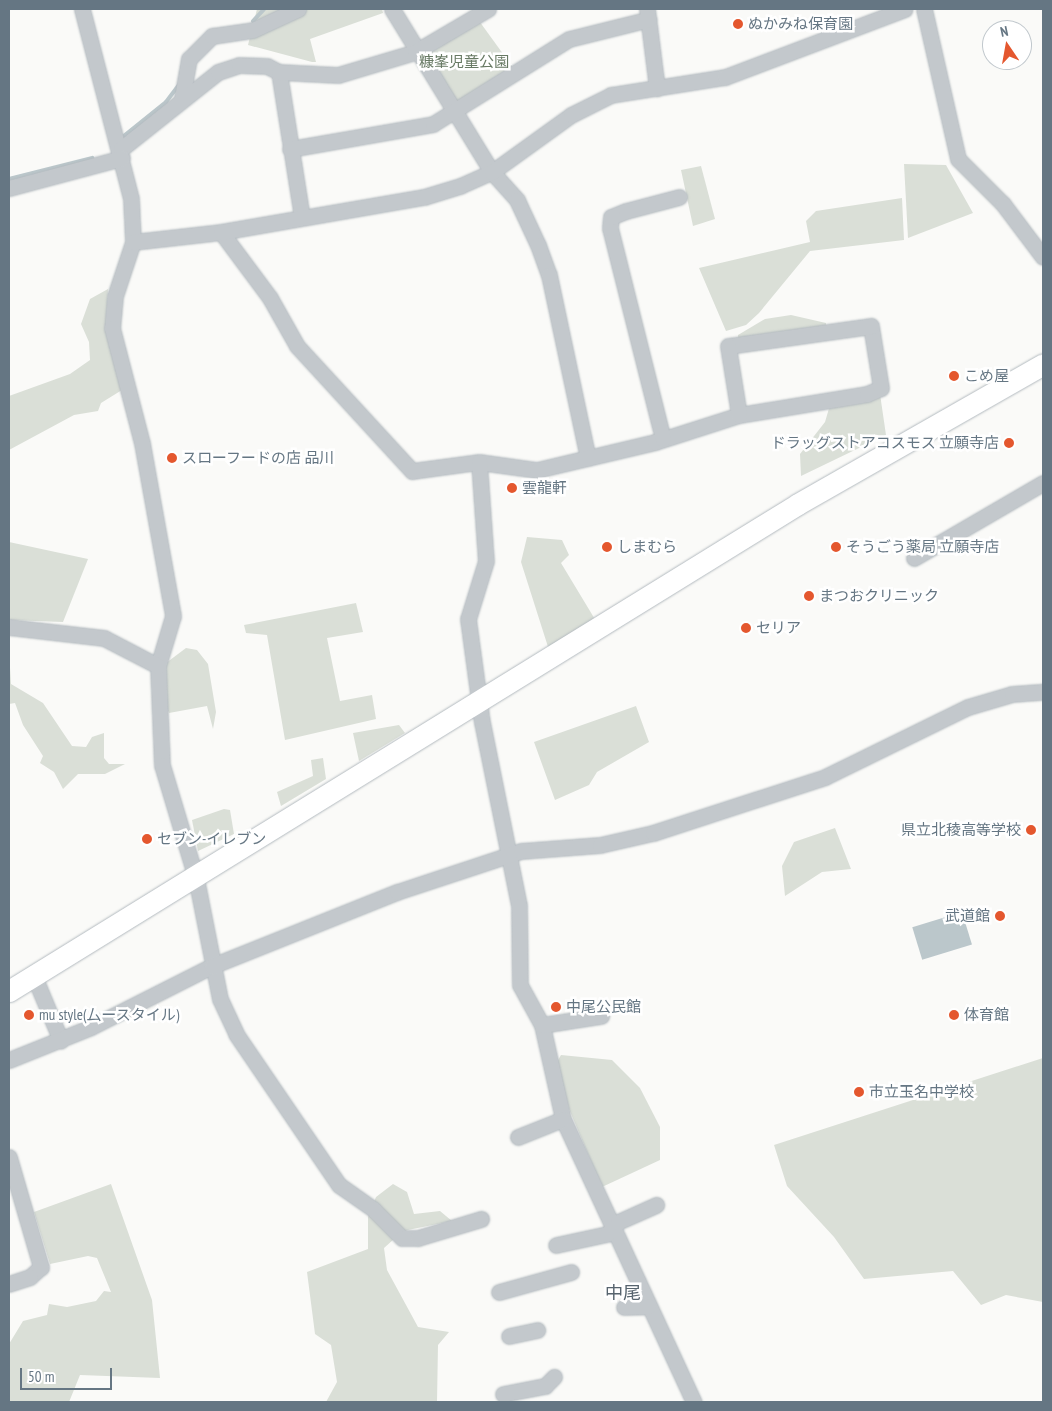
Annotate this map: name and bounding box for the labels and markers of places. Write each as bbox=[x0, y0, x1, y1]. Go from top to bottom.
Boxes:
place label: ぬかみね保育園 bbox=[748, 15, 853, 33]
marker: ぬかみね保育園 bbox=[732, 18, 744, 30]
place label: こめ屋 bbox=[964, 367, 1009, 385]
marker: こめ屋 bbox=[948, 370, 960, 382]
place label: ドラッグストアコスモス 立願寺店 bbox=[771, 434, 999, 452]
marker: ドラッグストアコスモス 立願寺店 bbox=[1003, 437, 1015, 449]
place label: スローフードの店 品川 bbox=[182, 449, 335, 467]
marker: スローフードの店 品川 bbox=[166, 452, 178, 464]
place label: 雲龍軒 bbox=[522, 479, 567, 497]
marker: 雲龍軒 bbox=[506, 482, 518, 494]
place label: しまむら bbox=[617, 538, 677, 556]
place label: そうごう薬局 立願寺店 bbox=[846, 538, 999, 556]
marker: しまむら bbox=[601, 541, 613, 553]
marker: そうごう薬局 立願寺店 bbox=[830, 541, 842, 553]
place label: まつおクリニック bbox=[819, 587, 939, 605]
marker: まつおクリニック bbox=[803, 590, 815, 602]
place label: セリア bbox=[756, 619, 801, 637]
marker: セリア bbox=[740, 622, 752, 634]
place label: 県立北稜高等学校 bbox=[901, 821, 1021, 839]
marker: 県立北稜高等学校 bbox=[1025, 824, 1037, 836]
place label: セブン-イレブン bbox=[157, 830, 266, 848]
marker: セブン-イレブン bbox=[141, 833, 153, 845]
place label: 武道館 bbox=[945, 907, 990, 925]
marker: 武道館 bbox=[994, 910, 1006, 922]
place label: 中尾公民館 bbox=[566, 998, 641, 1016]
marker: 中尾公民館 bbox=[550, 1001, 562, 1013]
place label: mu style(厶ースタイル) bbox=[39, 1006, 180, 1024]
place label: 体育館 bbox=[964, 1006, 1009, 1024]
marker: mu style(厶ースタイル) bbox=[23, 1009, 35, 1021]
marker: 体育館 bbox=[948, 1009, 960, 1021]
place label: 市立玉名中学校 bbox=[869, 1083, 974, 1101]
marker: 市立玉名中学校 bbox=[853, 1086, 865, 1098]

